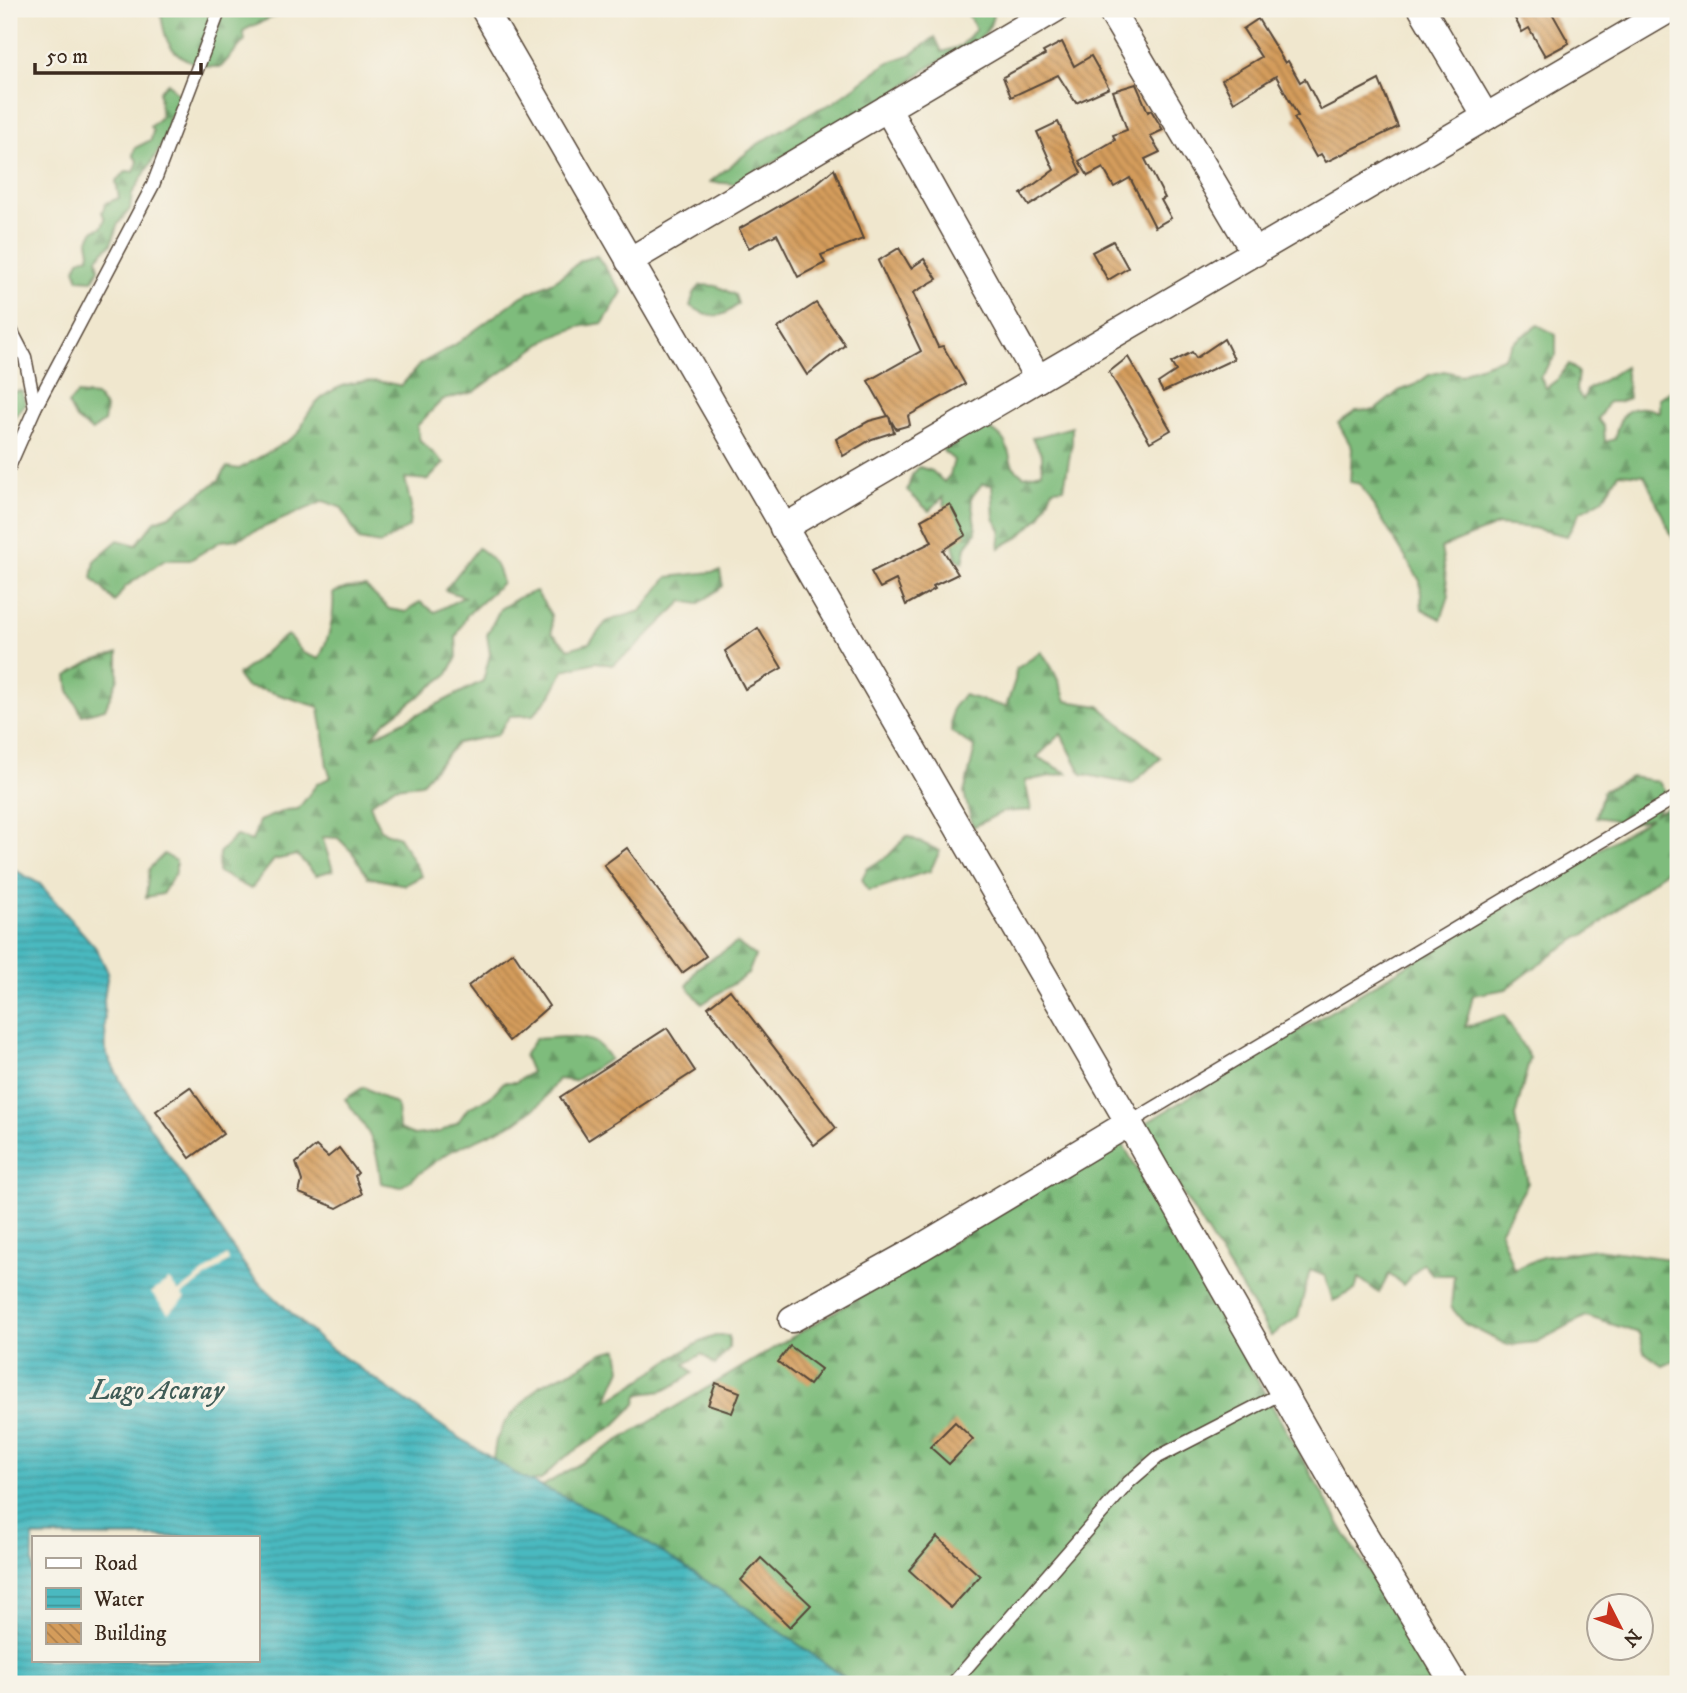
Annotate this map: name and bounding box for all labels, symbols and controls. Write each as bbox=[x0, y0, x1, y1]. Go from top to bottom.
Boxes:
scale bar bbox=[35, 32, 201, 76]
text: 50 m bbox=[46, 44, 88, 70]
water label: Lago Acaray bbox=[88, 1373, 226, 1408]
legend bbox=[32, 1536, 259, 1662]
text: Road bbox=[94, 1551, 138, 1577]
text: Water bbox=[93, 1587, 144, 1613]
north arrow bbox=[1586, 1592, 1656, 1662]
text: Building bbox=[94, 1621, 167, 1647]
text: N bbox=[1617, 1624, 1645, 1651]

